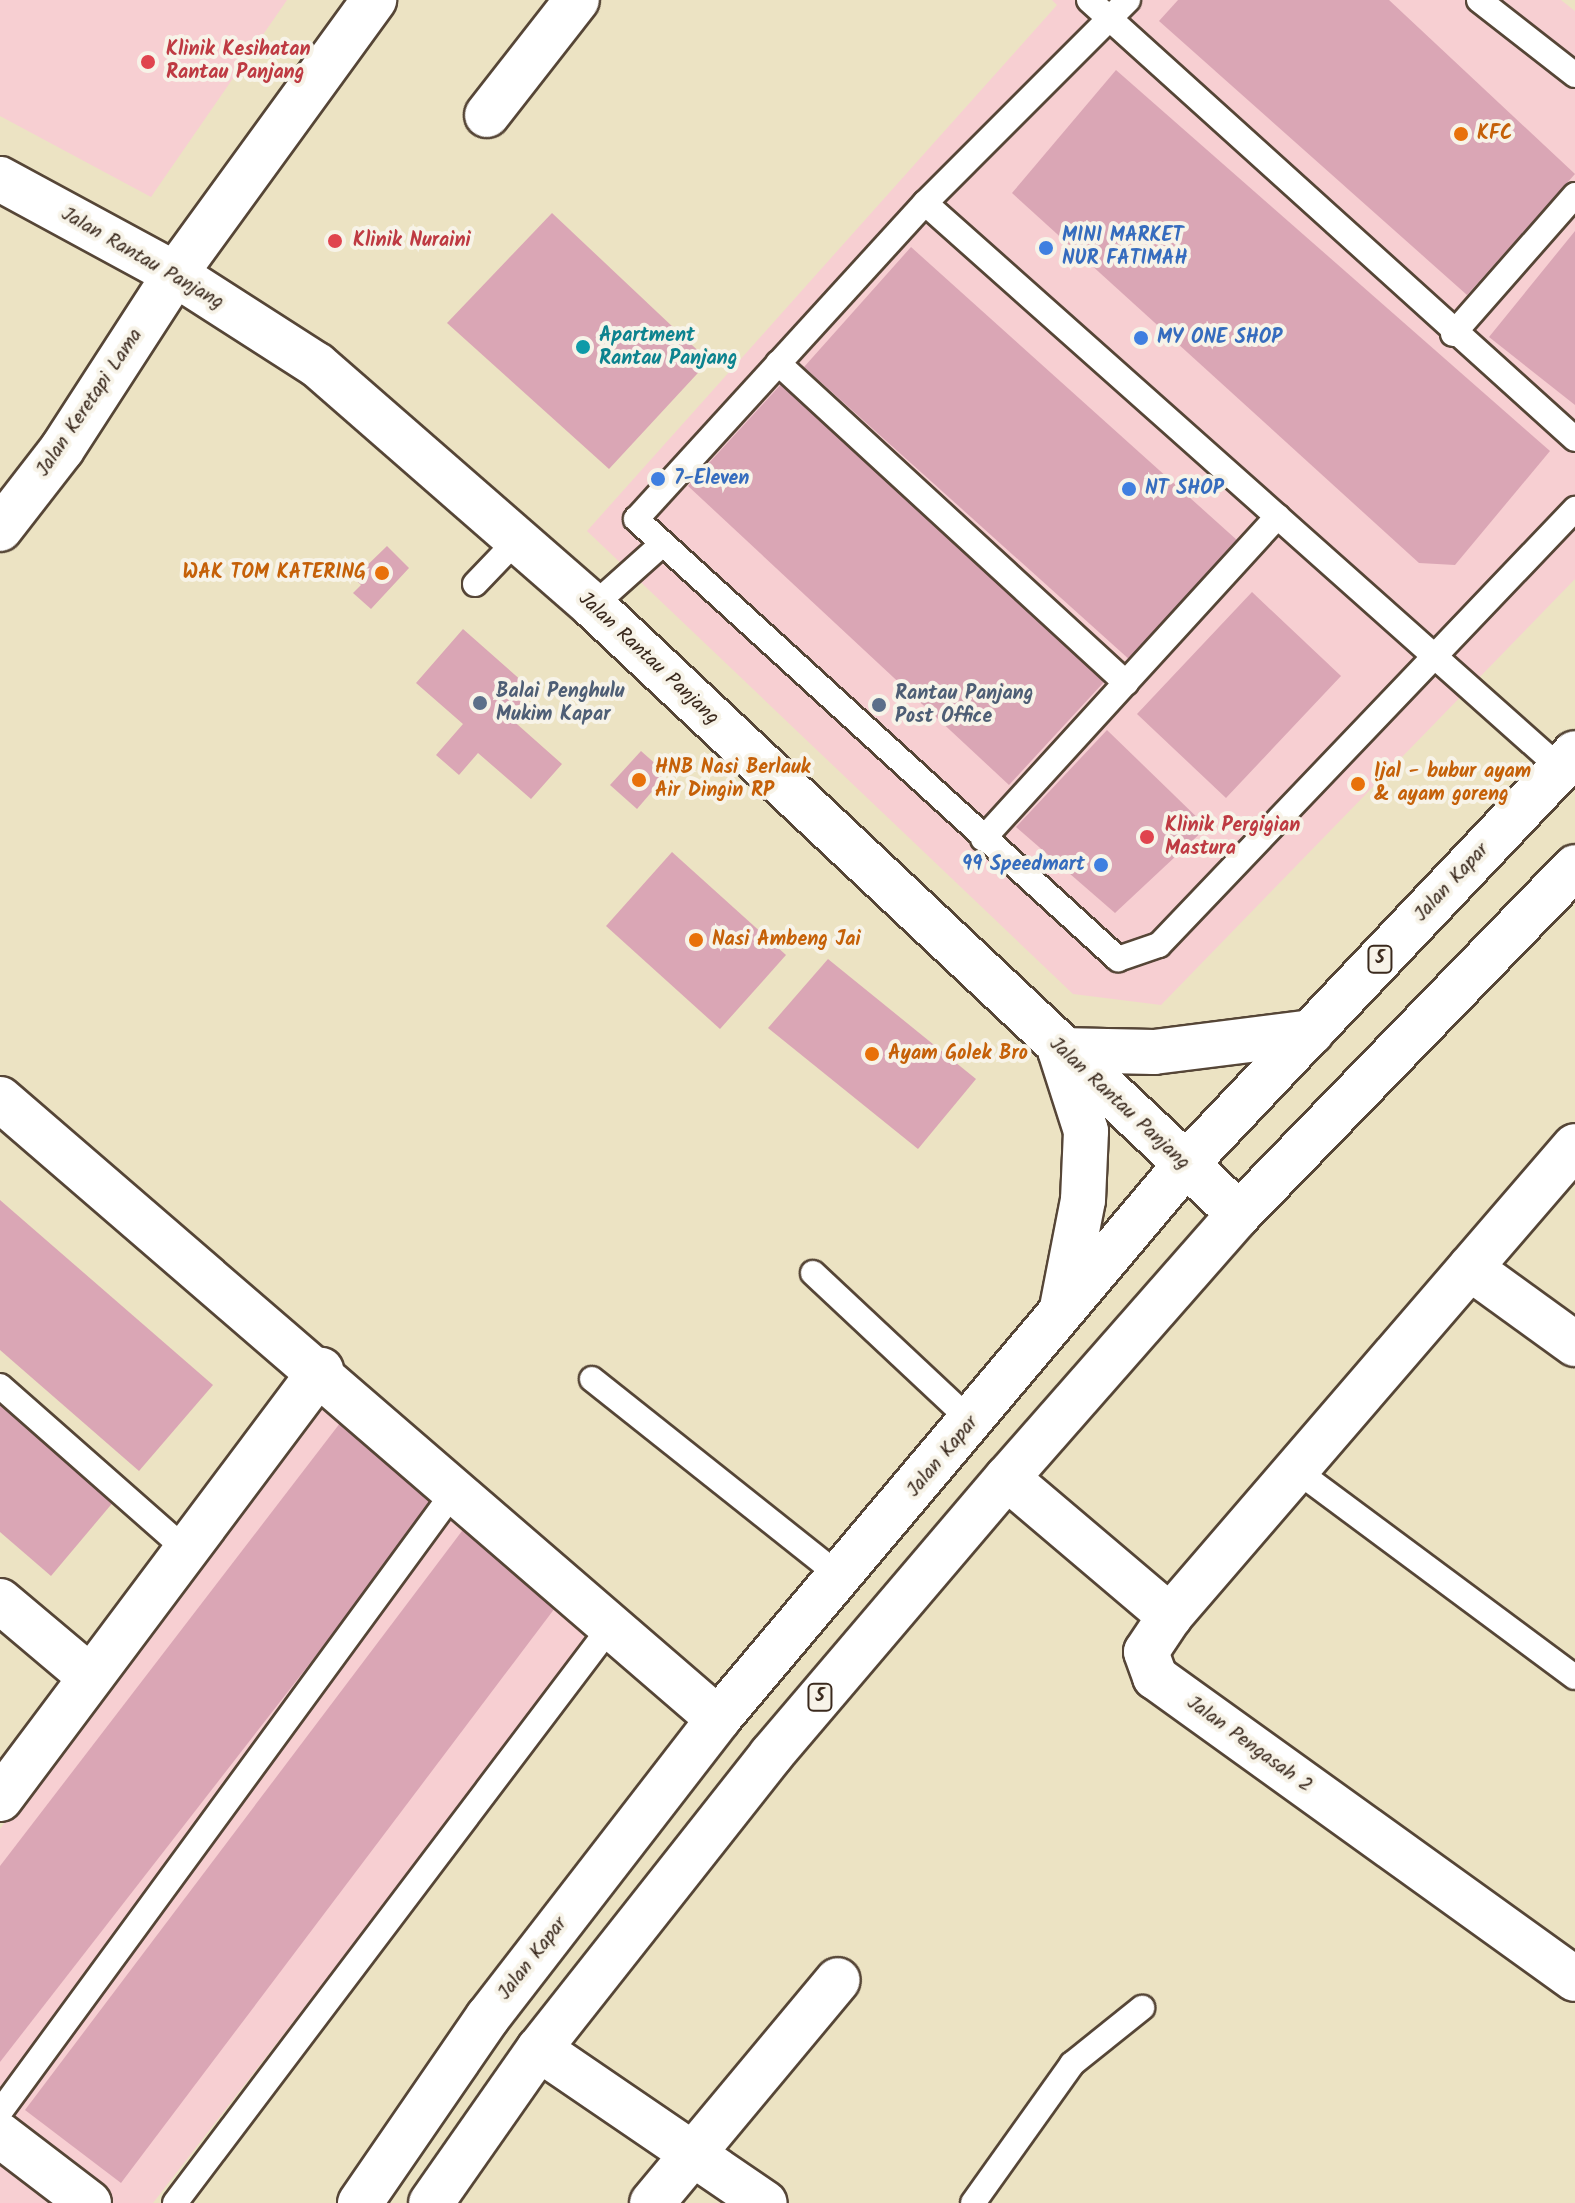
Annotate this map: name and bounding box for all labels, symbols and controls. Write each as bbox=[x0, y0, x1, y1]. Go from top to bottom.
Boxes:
place label: Klinik Kesihatan Rantau Panjang bbox=[166, 38, 310, 85]
marker: Klinik Kesihatan Rantau Panjang bbox=[137, 51, 159, 73]
place label: KFC bbox=[1477, 122, 1512, 146]
marker: KFC bbox=[1452, 125, 1470, 143]
street label: Jalan Rantau Panjang bbox=[56, 203, 228, 315]
place label: MINI MARKET NUR FATIMAH bbox=[1062, 224, 1187, 271]
place label: Klinik Nuraini bbox=[353, 229, 471, 253]
marker: Klinik Nuraini bbox=[324, 230, 346, 252]
marker: MINI MARKET NUR FATIMAH bbox=[1037, 239, 1055, 257]
street label: Jalan Keretapi Lama bbox=[32, 324, 148, 482]
place label: Apartment Rantau Panjang bbox=[599, 324, 737, 371]
place label: MY ONE SHOP bbox=[1157, 326, 1282, 350]
marker: MY ONE SHOP bbox=[1132, 329, 1150, 347]
marker: Apartment Rantau Panjang bbox=[574, 338, 592, 356]
place label: 7-Eleven bbox=[674, 467, 749, 491]
marker: 7-Eleven bbox=[649, 470, 667, 488]
place label: NT SHOP bbox=[1145, 477, 1224, 501]
marker: NT SHOP bbox=[1120, 480, 1138, 498]
place label: WAK TOM KATERING bbox=[183, 561, 366, 585]
marker: WAK TOM KATERING bbox=[373, 564, 391, 582]
street label: Jalan Rantau Panjang bbox=[573, 588, 723, 730]
place label: Balai Penghulu Mukim Kapar bbox=[496, 680, 625, 727]
place label: Rantau Panjang Post Office bbox=[895, 682, 1033, 729]
marker: Balai Penghulu Mukim Kapar bbox=[471, 694, 489, 712]
marker: Rantau Panjang Post Office bbox=[870, 696, 888, 714]
place label: HNB Nasi Berlauk Air Dingin RP bbox=[655, 756, 810, 803]
place label: Ijal - bubur ayam & ayam goreng bbox=[1374, 760, 1531, 807]
marker: HNB Nasi Berlauk Air Dingin RP bbox=[630, 771, 648, 789]
marker: Ijal - bubur ayam & ayam goreng bbox=[1349, 775, 1367, 793]
place label: Klinik Pergigian Mastura bbox=[1165, 814, 1300, 861]
marker: Klinik Pergigian Mastura bbox=[1136, 826, 1158, 848]
street label: Jalan Kapar bbox=[1410, 839, 1494, 927]
place label: 99 Speedmart bbox=[962, 853, 1085, 877]
marker: 99 Speedmart bbox=[1092, 856, 1110, 874]
place label: Nasi Ambeng Jai bbox=[712, 928, 861, 952]
marker: Nasi Ambeng Jai bbox=[687, 931, 705, 949]
road number: 5 bbox=[1366, 945, 1394, 973]
street label: Jalan Rantau Panjang bbox=[1044, 1033, 1194, 1175]
place label: Ayam Golek Bro bbox=[888, 1042, 1028, 1066]
marker: Ayam Golek Bro bbox=[863, 1045, 881, 1063]
street label: Jalan Kapar bbox=[902, 1412, 984, 1502]
road number: 5 bbox=[806, 1683, 834, 1711]
street label: Jalan Pengasah 2 bbox=[1182, 1691, 1316, 1799]
street label: Jalan Kapar bbox=[493, 1913, 573, 2005]

